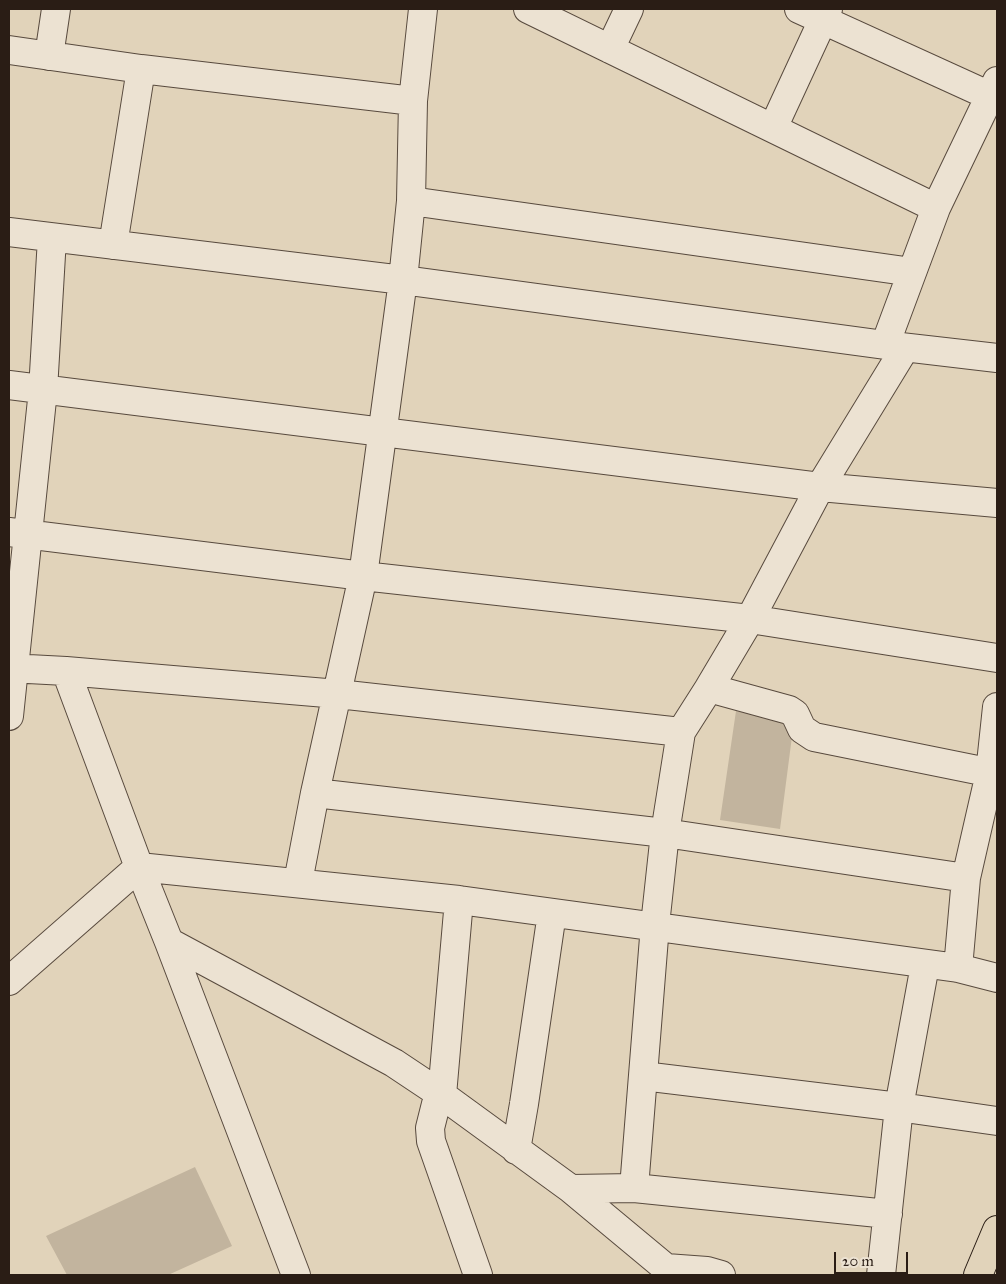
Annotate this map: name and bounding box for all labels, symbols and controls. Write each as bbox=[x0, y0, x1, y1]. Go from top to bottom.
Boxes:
scale bar bbox=[836, 1242, 910, 1274]
text: 20 m bbox=[842, 1252, 874, 1270]

